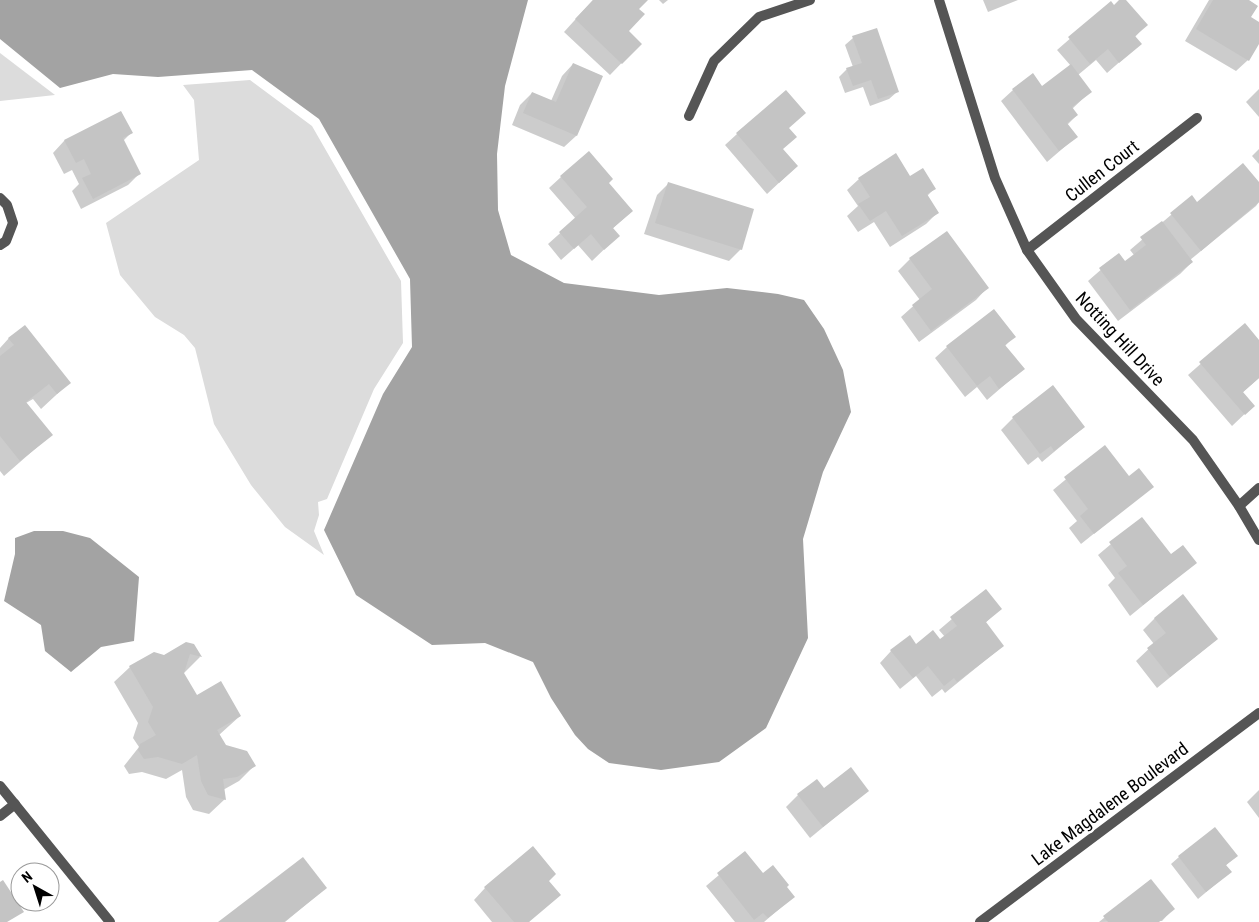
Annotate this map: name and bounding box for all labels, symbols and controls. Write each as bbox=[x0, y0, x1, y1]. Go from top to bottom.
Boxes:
street label: Cullen Court bbox=[1061, 135, 1143, 206]
street label: Notting Hill Drive bbox=[1072, 288, 1169, 390]
street label: Lake Magdalene Boulevard bbox=[1027, 738, 1192, 869]
north arrow bbox=[10, 862, 60, 912]
text: N bbox=[18, 868, 35, 886]

